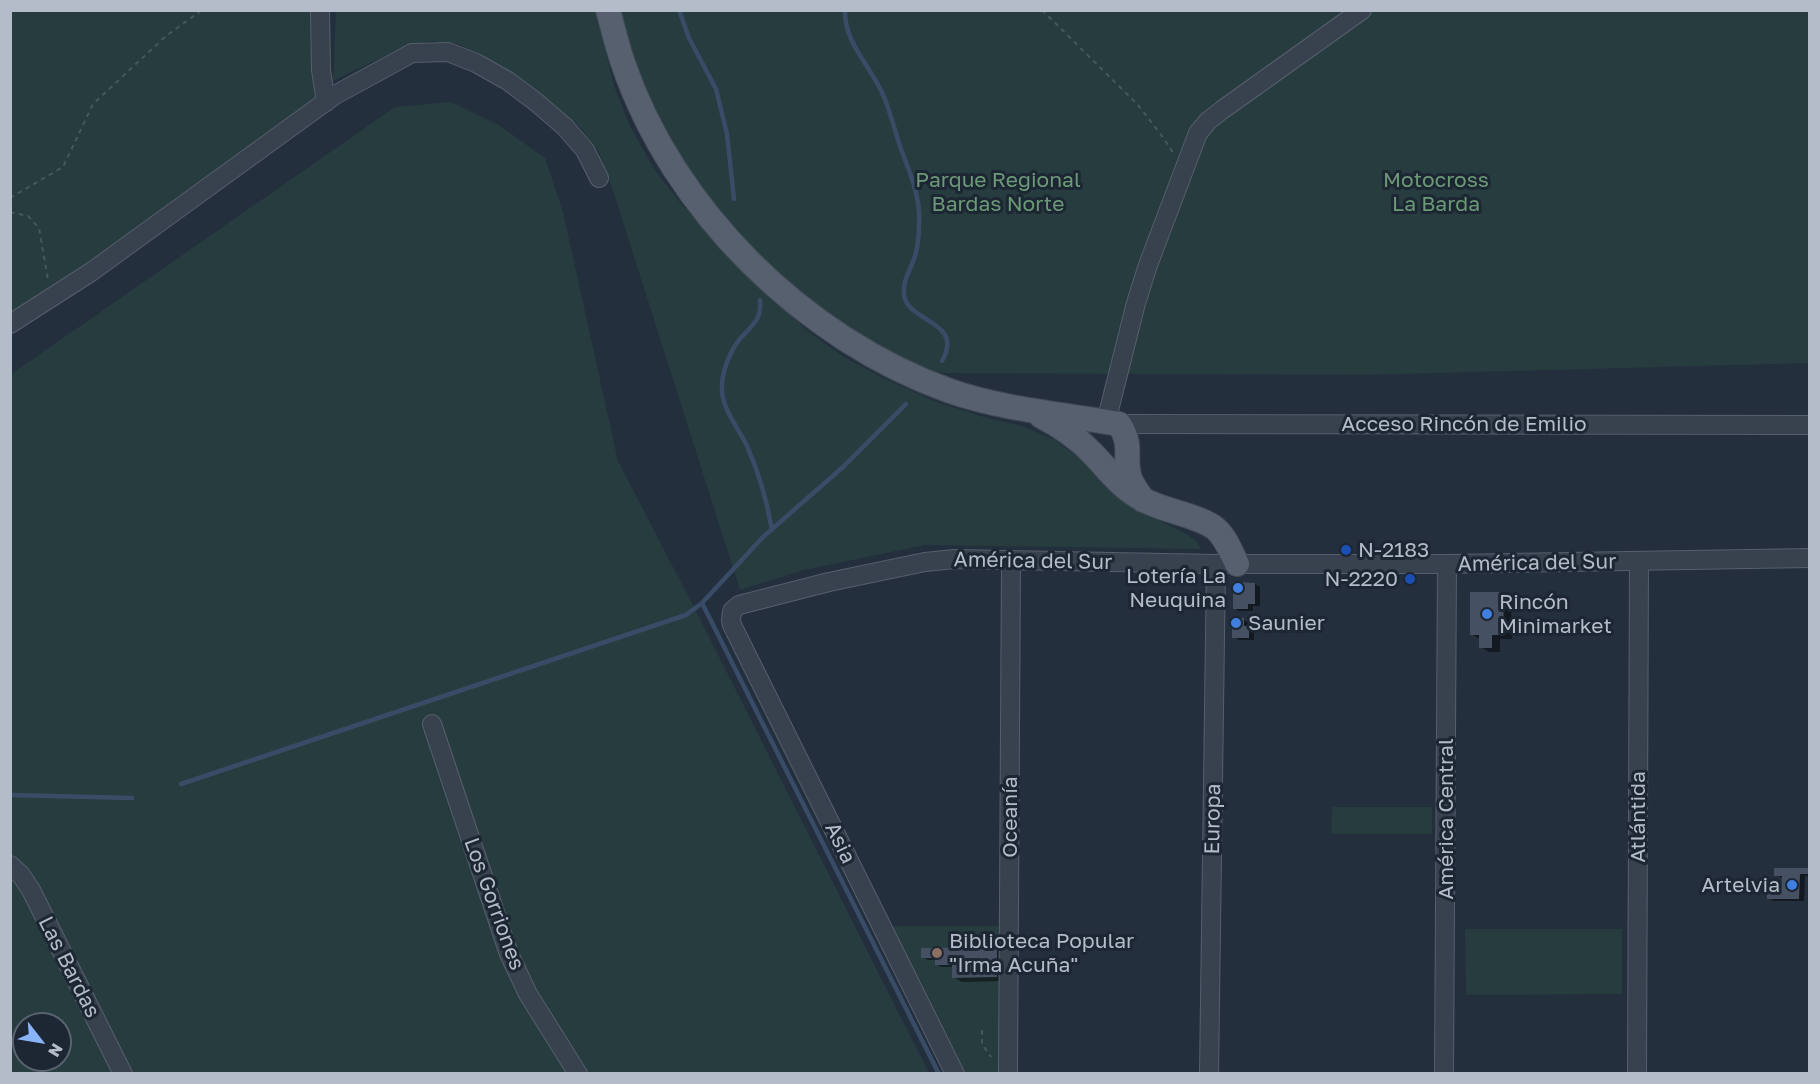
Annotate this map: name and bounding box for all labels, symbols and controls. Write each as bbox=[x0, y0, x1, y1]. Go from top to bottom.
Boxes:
park label: Parque Regional Bardas Norte bbox=[915, 167, 1081, 217]
park label: Motocross La Barda bbox=[1383, 167, 1489, 217]
street label: Acceso Rincón de Emilio bbox=[1341, 411, 1587, 437]
place label: N-2183 bbox=[1358, 537, 1429, 563]
marker: N-2183 bbox=[1339, 543, 1353, 557]
street label: América del Sur bbox=[953, 547, 1113, 575]
street label: América del Sur bbox=[1457, 549, 1617, 577]
place label: Lotería La Neuquina bbox=[1126, 563, 1226, 613]
place label: N-2220 bbox=[1325, 566, 1398, 592]
marker: N-2220 bbox=[1403, 572, 1417, 586]
marker: Lotería La Neuquina bbox=[1231, 581, 1245, 595]
place label: Rincón Minimarket bbox=[1499, 589, 1612, 639]
marker: Rincón Minimarket bbox=[1480, 607, 1494, 621]
place label: Saunier bbox=[1248, 610, 1325, 636]
marker: Saunier bbox=[1229, 616, 1243, 630]
street label: América Central bbox=[1433, 738, 1459, 900]
street label: Atlántida bbox=[1625, 771, 1651, 863]
street label: Oceanía bbox=[997, 776, 1023, 858]
street label: Europa bbox=[1200, 783, 1226, 855]
street label: Asia bbox=[819, 818, 861, 868]
street label: Los Gorriones bbox=[458, 834, 530, 974]
place label: Artelvia bbox=[1701, 872, 1780, 898]
marker: Artelvia bbox=[1785, 878, 1799, 892]
street label: Las Bardas bbox=[33, 912, 105, 1022]
place label: Biblioteca Popular "Irma Acuña" bbox=[949, 928, 1134, 978]
marker: Biblioteca Popular "Irma Acuña" bbox=[930, 946, 944, 960]
north arrow bbox=[12, 1012, 72, 1072]
text: N bbox=[44, 1040, 67, 1061]

